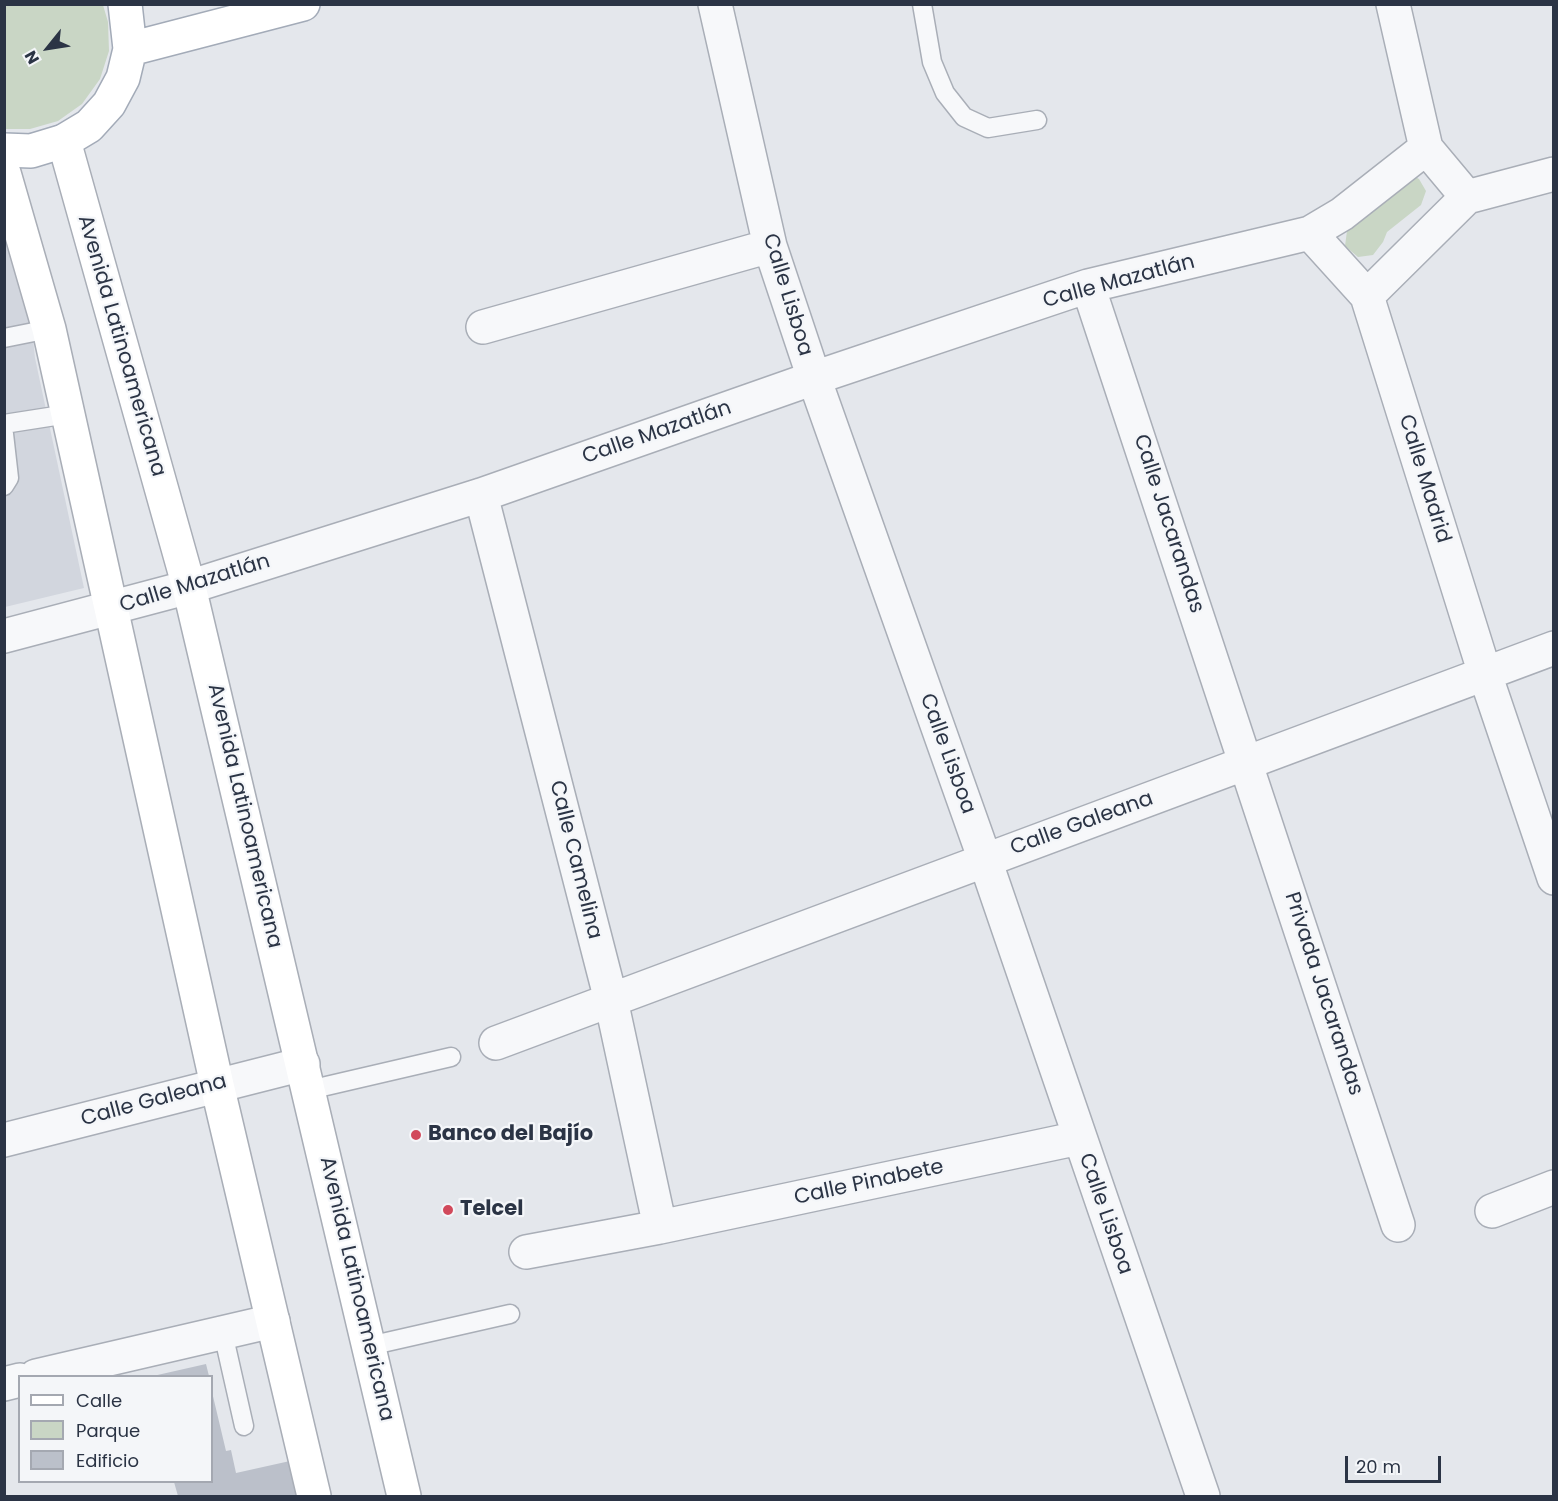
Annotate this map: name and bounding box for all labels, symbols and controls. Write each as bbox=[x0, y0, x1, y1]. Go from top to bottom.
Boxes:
north arrow bbox=[18, 18, 78, 78]
text: N bbox=[19, 46, 45, 68]
street label: Avenida Latinoamericana bbox=[72, 212, 170, 480]
street label: Calle Lisboa bbox=[756, 231, 818, 359]
street label: Calle Mazatlán bbox=[1040, 250, 1198, 314]
street label: Calle Mazatlán bbox=[579, 396, 735, 470]
street label: Calle Madrid bbox=[1393, 412, 1455, 546]
street label: Calle Jacarandas bbox=[1127, 431, 1209, 617]
street label: Calle Mazatlán bbox=[117, 549, 273, 619]
street label: Avenida Latinoamericana bbox=[201, 681, 287, 951]
street label: Calle Lisboa bbox=[914, 690, 980, 818]
street label: Calle Camelina bbox=[543, 778, 607, 942]
street label: Calle Galeana bbox=[1007, 787, 1157, 861]
street label: Privada Jacarandas bbox=[1278, 889, 1368, 1099]
street label: Calle Galeana bbox=[78, 1069, 230, 1133]
place label: Banco del Bajío bbox=[428, 1122, 593, 1148]
marker: Banco del Bajío bbox=[409, 1128, 423, 1142]
street label: Calle Lisboa bbox=[1073, 1150, 1137, 1278]
street label: Avenida Latinoamericana bbox=[313, 1154, 399, 1424]
street label: Calle Pinabete bbox=[792, 1155, 946, 1211]
place label: Telcel bbox=[460, 1197, 523, 1223]
marker: Telcel bbox=[441, 1203, 455, 1217]
legend bbox=[18, 1375, 213, 1483]
text: Calle bbox=[76, 1388, 122, 1413]
text: Parque bbox=[76, 1418, 140, 1443]
scale bar bbox=[1348, 1444, 1444, 1482]
text: Edificio bbox=[76, 1448, 139, 1473]
text: 20 m bbox=[1356, 1454, 1401, 1479]

